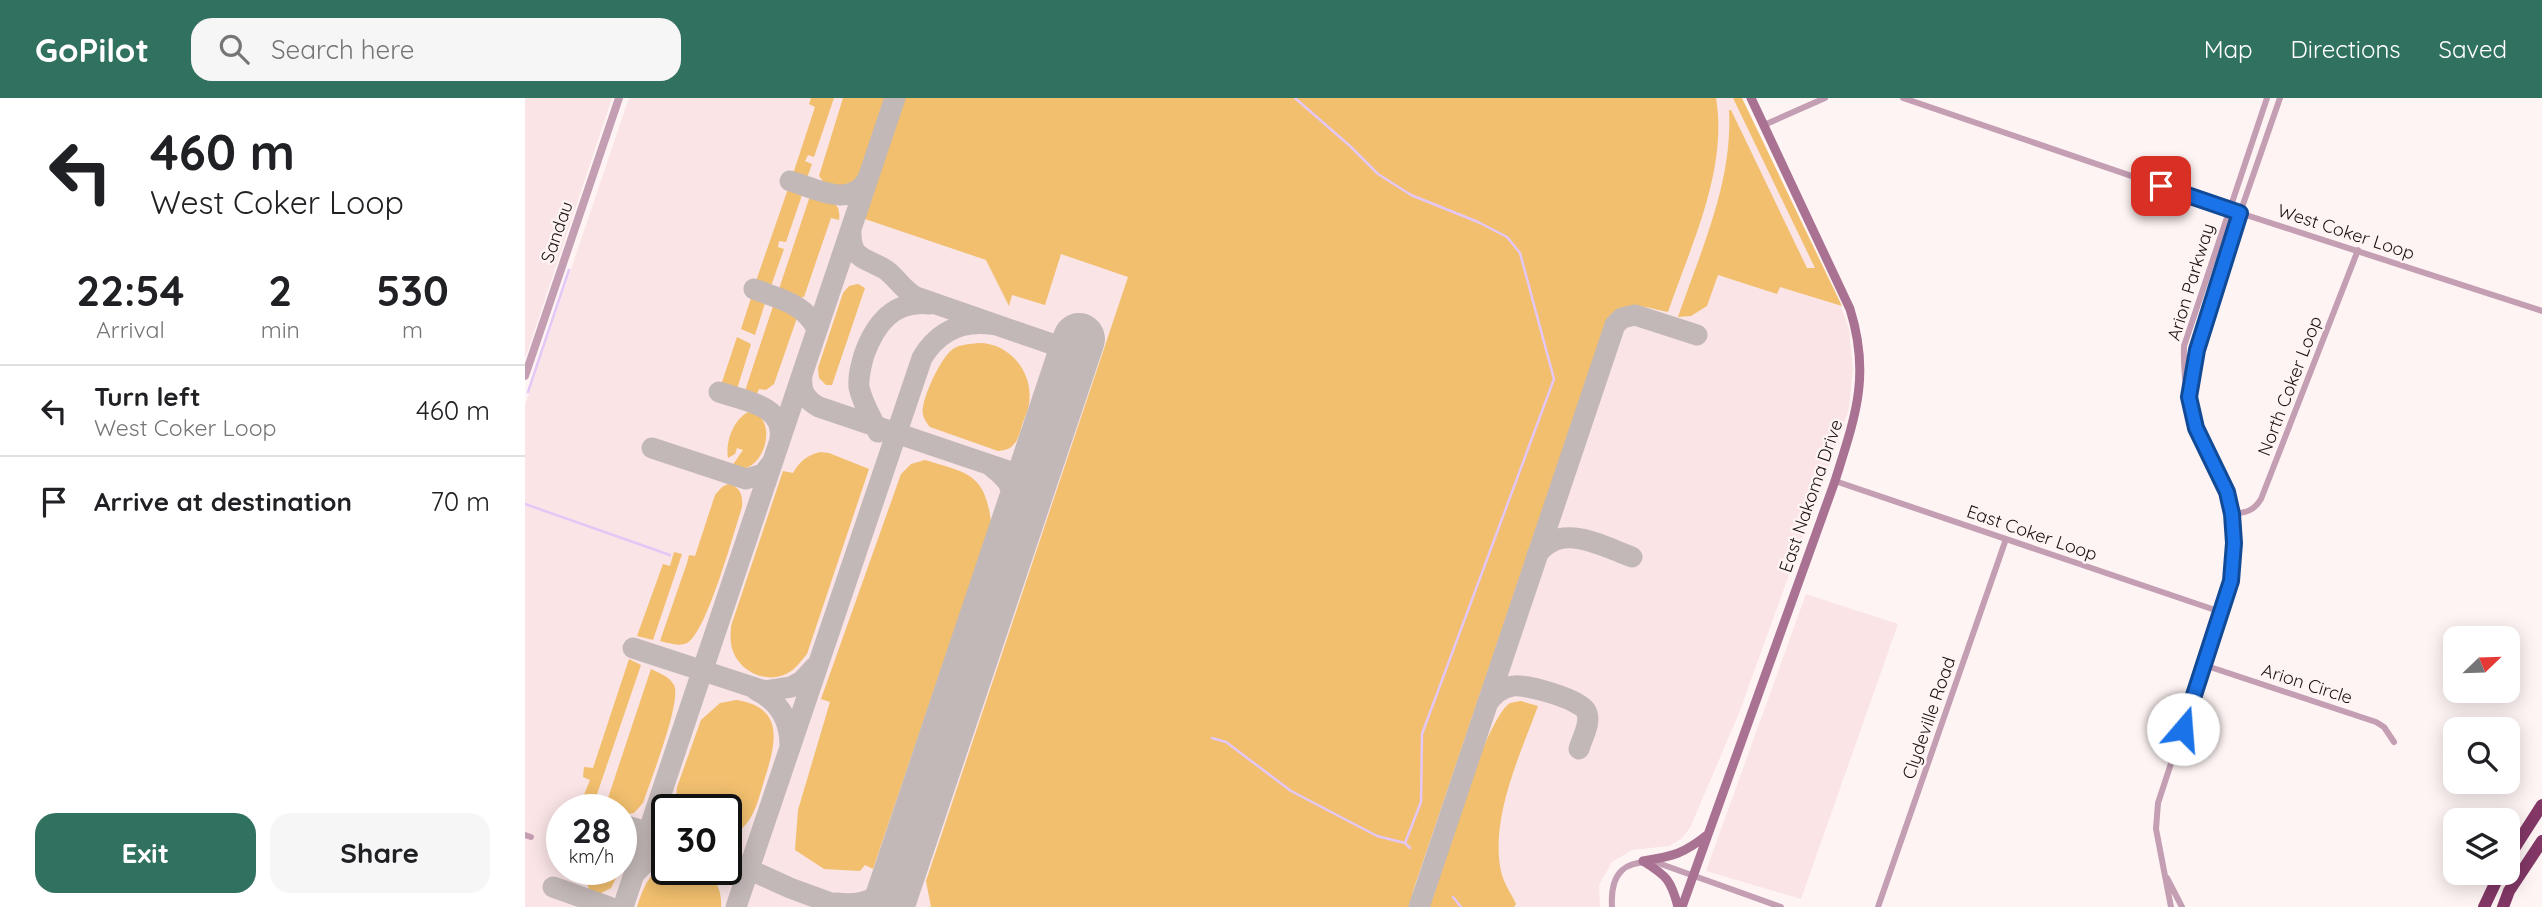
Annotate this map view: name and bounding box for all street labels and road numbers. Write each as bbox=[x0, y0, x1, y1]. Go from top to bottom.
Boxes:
street label: Sandau bbox=[535, 198, 578, 266]
street label: West Coker Loop bbox=[2275, 199, 2418, 265]
street label: Arion Parkway bbox=[2162, 220, 2219, 343]
street label: North Coker Loop bbox=[2252, 312, 2327, 459]
street label: East Nakoma Drive bbox=[1774, 416, 1847, 575]
street label: East Coker Loop bbox=[1964, 499, 2101, 566]
street label: Clydeville Road bbox=[1897, 654, 1960, 782]
street label: Arion Circle bbox=[2259, 658, 2356, 709]

